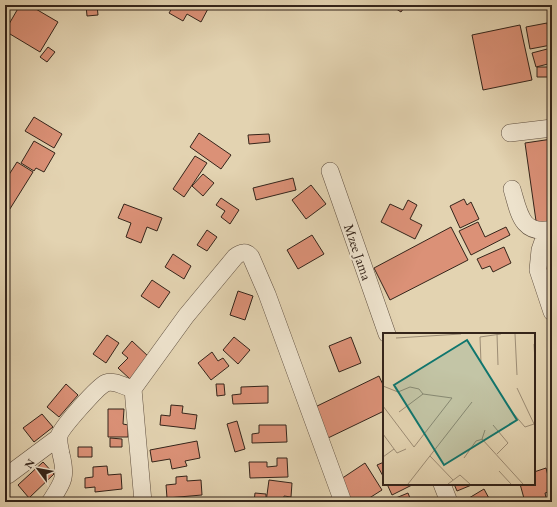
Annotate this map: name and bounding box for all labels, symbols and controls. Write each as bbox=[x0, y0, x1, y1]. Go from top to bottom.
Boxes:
street label: Mzee Jama bbox=[340, 222, 376, 283]
inset map bbox=[383, 333, 535, 485]
north arrow bbox=[18, 449, 58, 489]
text: N bbox=[21, 456, 38, 471]

